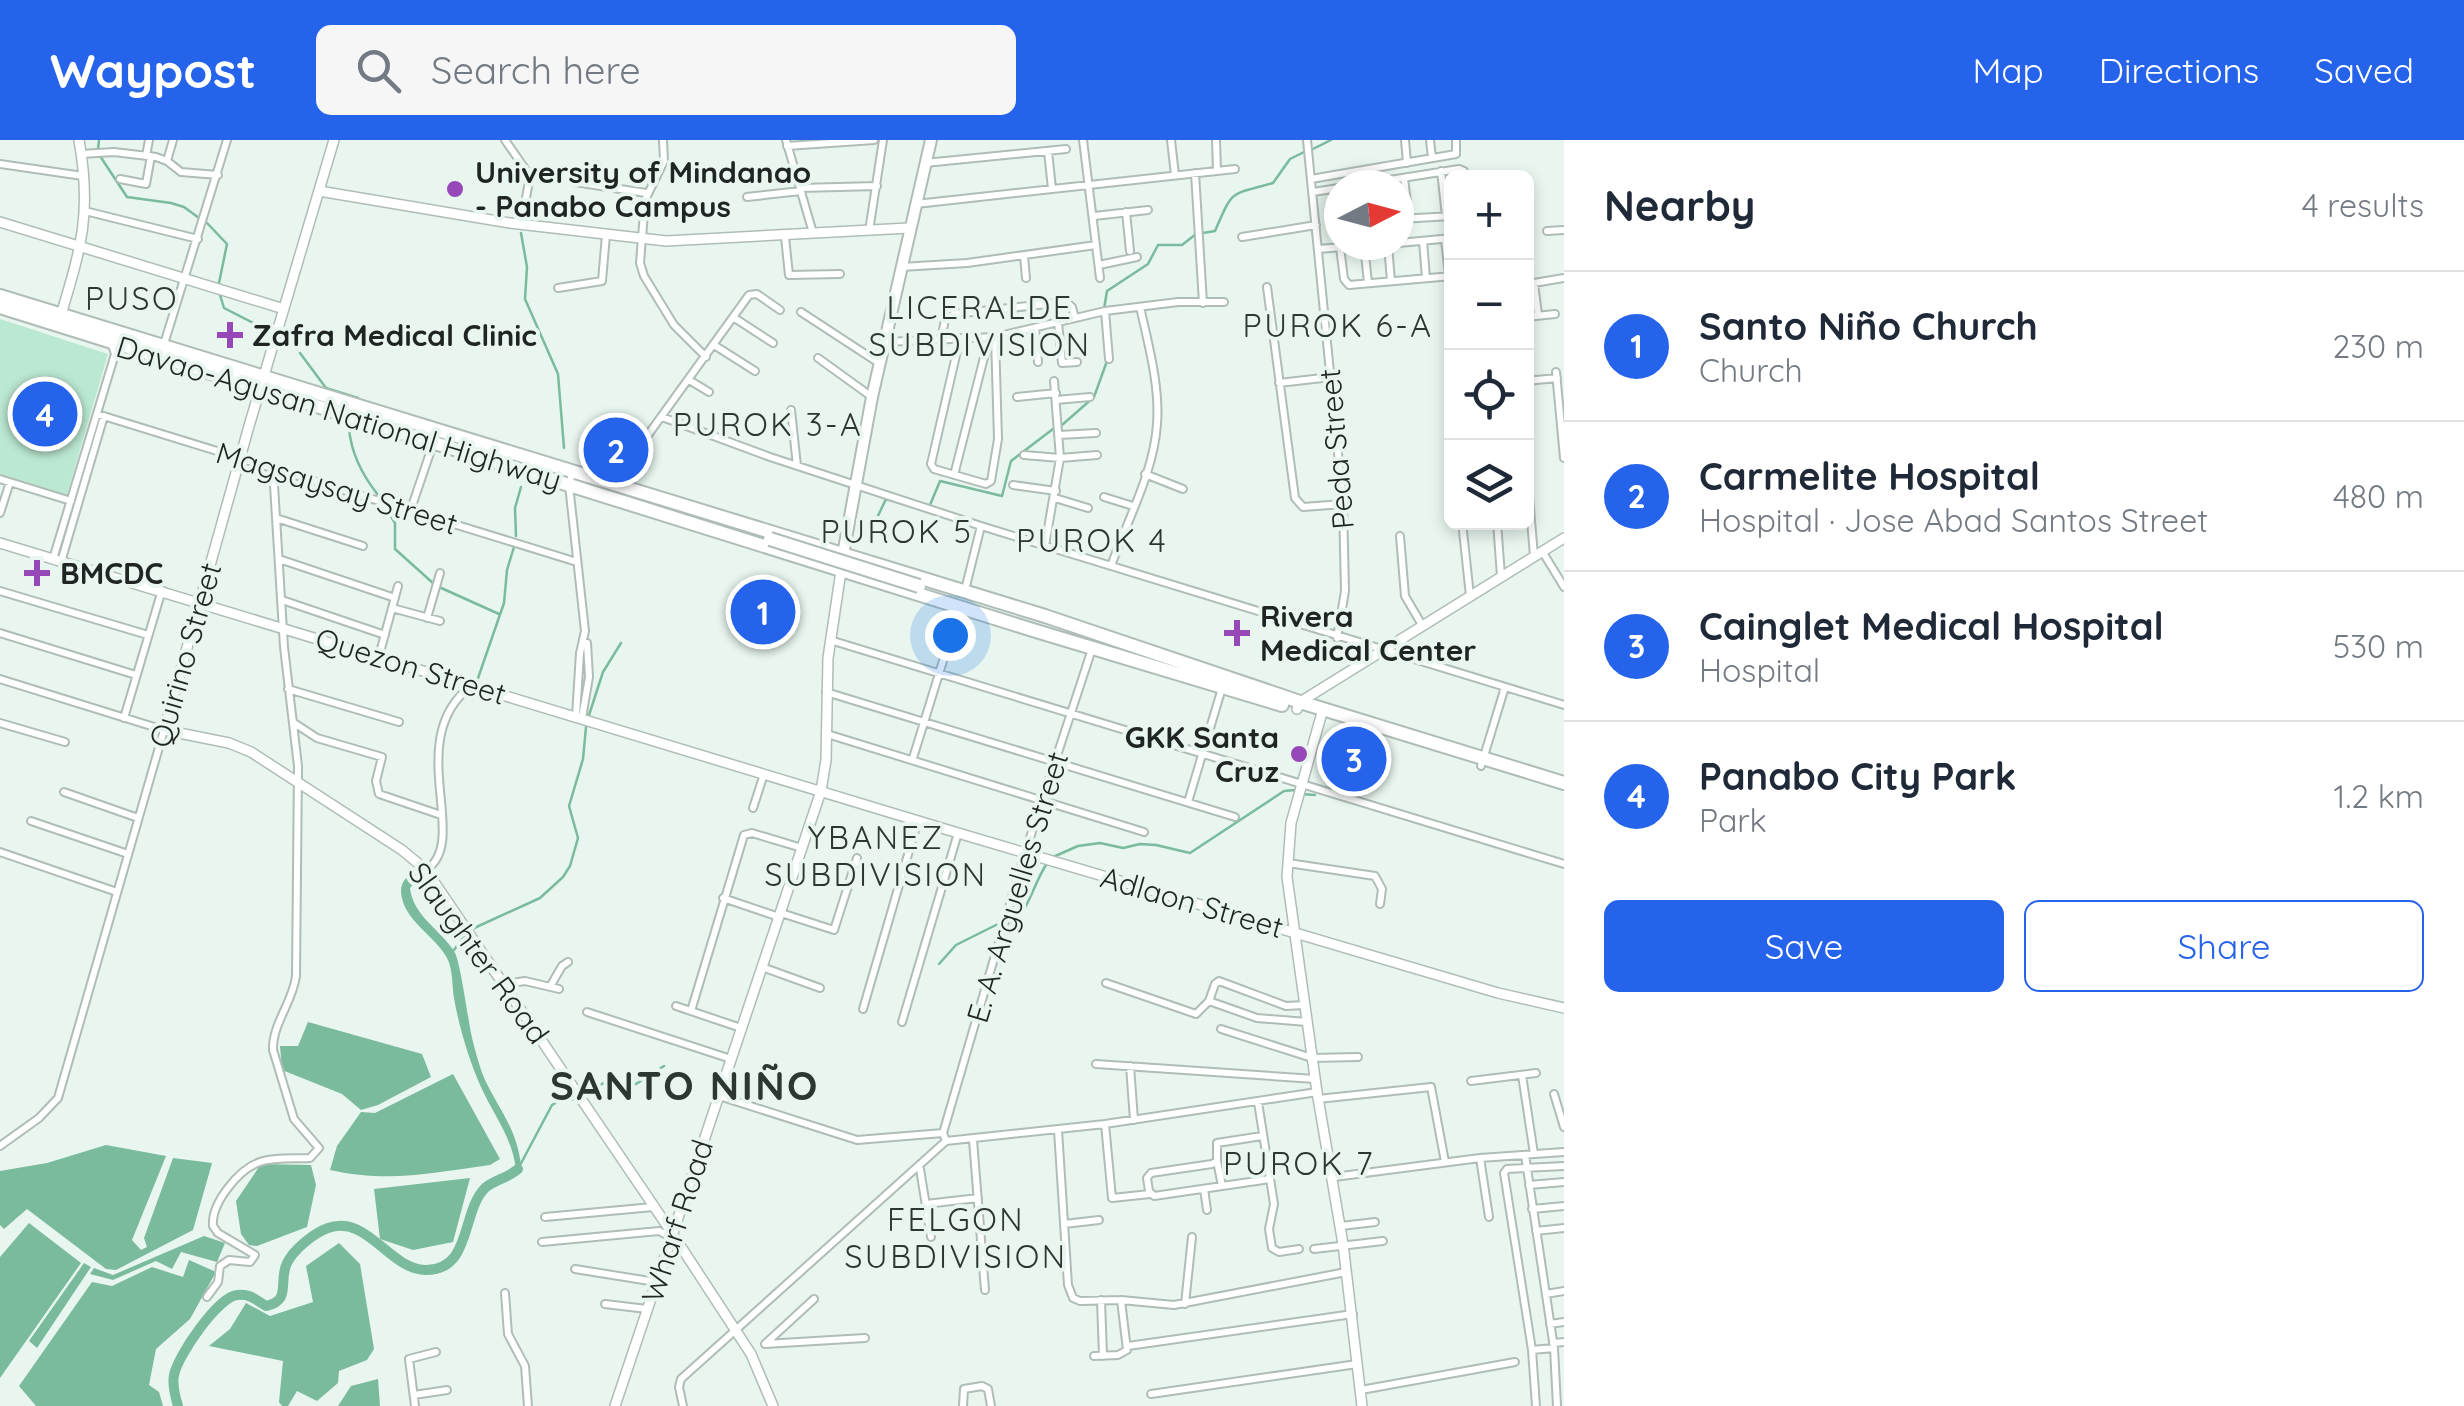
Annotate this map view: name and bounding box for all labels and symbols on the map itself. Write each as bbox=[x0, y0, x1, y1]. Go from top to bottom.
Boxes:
place label: University of Mindanao - Panabo Campus bbox=[475, 153, 811, 225]
north arrow bbox=[1324, 170, 1414, 260]
marker: University of Mindanao - Panabo Campus bbox=[444, 178, 466, 200]
district label: PUSO bbox=[85, 278, 179, 318]
district label: LICERALDE SUBDIVISION bbox=[868, 287, 1092, 364]
district label: PUROK 6-A bbox=[1243, 305, 1433, 345]
place label: Zafra Medical Clinic bbox=[252, 316, 537, 354]
marker: Zafra Medical Clinic bbox=[217, 322, 243, 348]
street label: Davao-Agusan National Highway bbox=[112, 327, 566, 499]
street label: Peda Street bbox=[1310, 367, 1362, 531]
pin: 4 bbox=[12, 376, 78, 452]
district label: PUROK 3-A bbox=[673, 404, 863, 444]
pin: 2 bbox=[584, 412, 648, 488]
street label: Magsaysay Street bbox=[212, 433, 462, 543]
district label: PUROK 5 bbox=[821, 511, 973, 551]
district label: PUROK 4 bbox=[1016, 520, 1168, 560]
place label: BMCDC bbox=[60, 554, 163, 592]
street label: Quirino Street bbox=[141, 558, 229, 752]
marker: BMCDC bbox=[24, 560, 50, 586]
pin: 1 bbox=[730, 574, 796, 650]
place label: Rivera Medical Center bbox=[1260, 597, 1476, 669]
your location bbox=[925, 610, 976, 661]
street label: Quezon Street bbox=[311, 619, 511, 713]
marker: Rivera Medical Center bbox=[1224, 620, 1250, 646]
place label: GKK Santa Cruz bbox=[1125, 718, 1279, 790]
pin: 3 bbox=[1322, 722, 1386, 796]
marker: GKK Santa Cruz bbox=[1288, 743, 1310, 765]
street label: E. A. Arguelles Street bbox=[958, 747, 1076, 1027]
district label: YBANEZ SUBDIVISION bbox=[764, 817, 988, 894]
street label: Slaughter Road bbox=[400, 855, 558, 1051]
street label: Adlaon Street bbox=[1096, 858, 1288, 946]
district label: SANTO NIÑO bbox=[550, 1060, 820, 1110]
street label: Wharf Road bbox=[633, 1135, 721, 1307]
district label: PUROK 7 bbox=[1223, 1143, 1375, 1183]
district label: FELGON SUBDIVISION bbox=[844, 1199, 1068, 1276]

